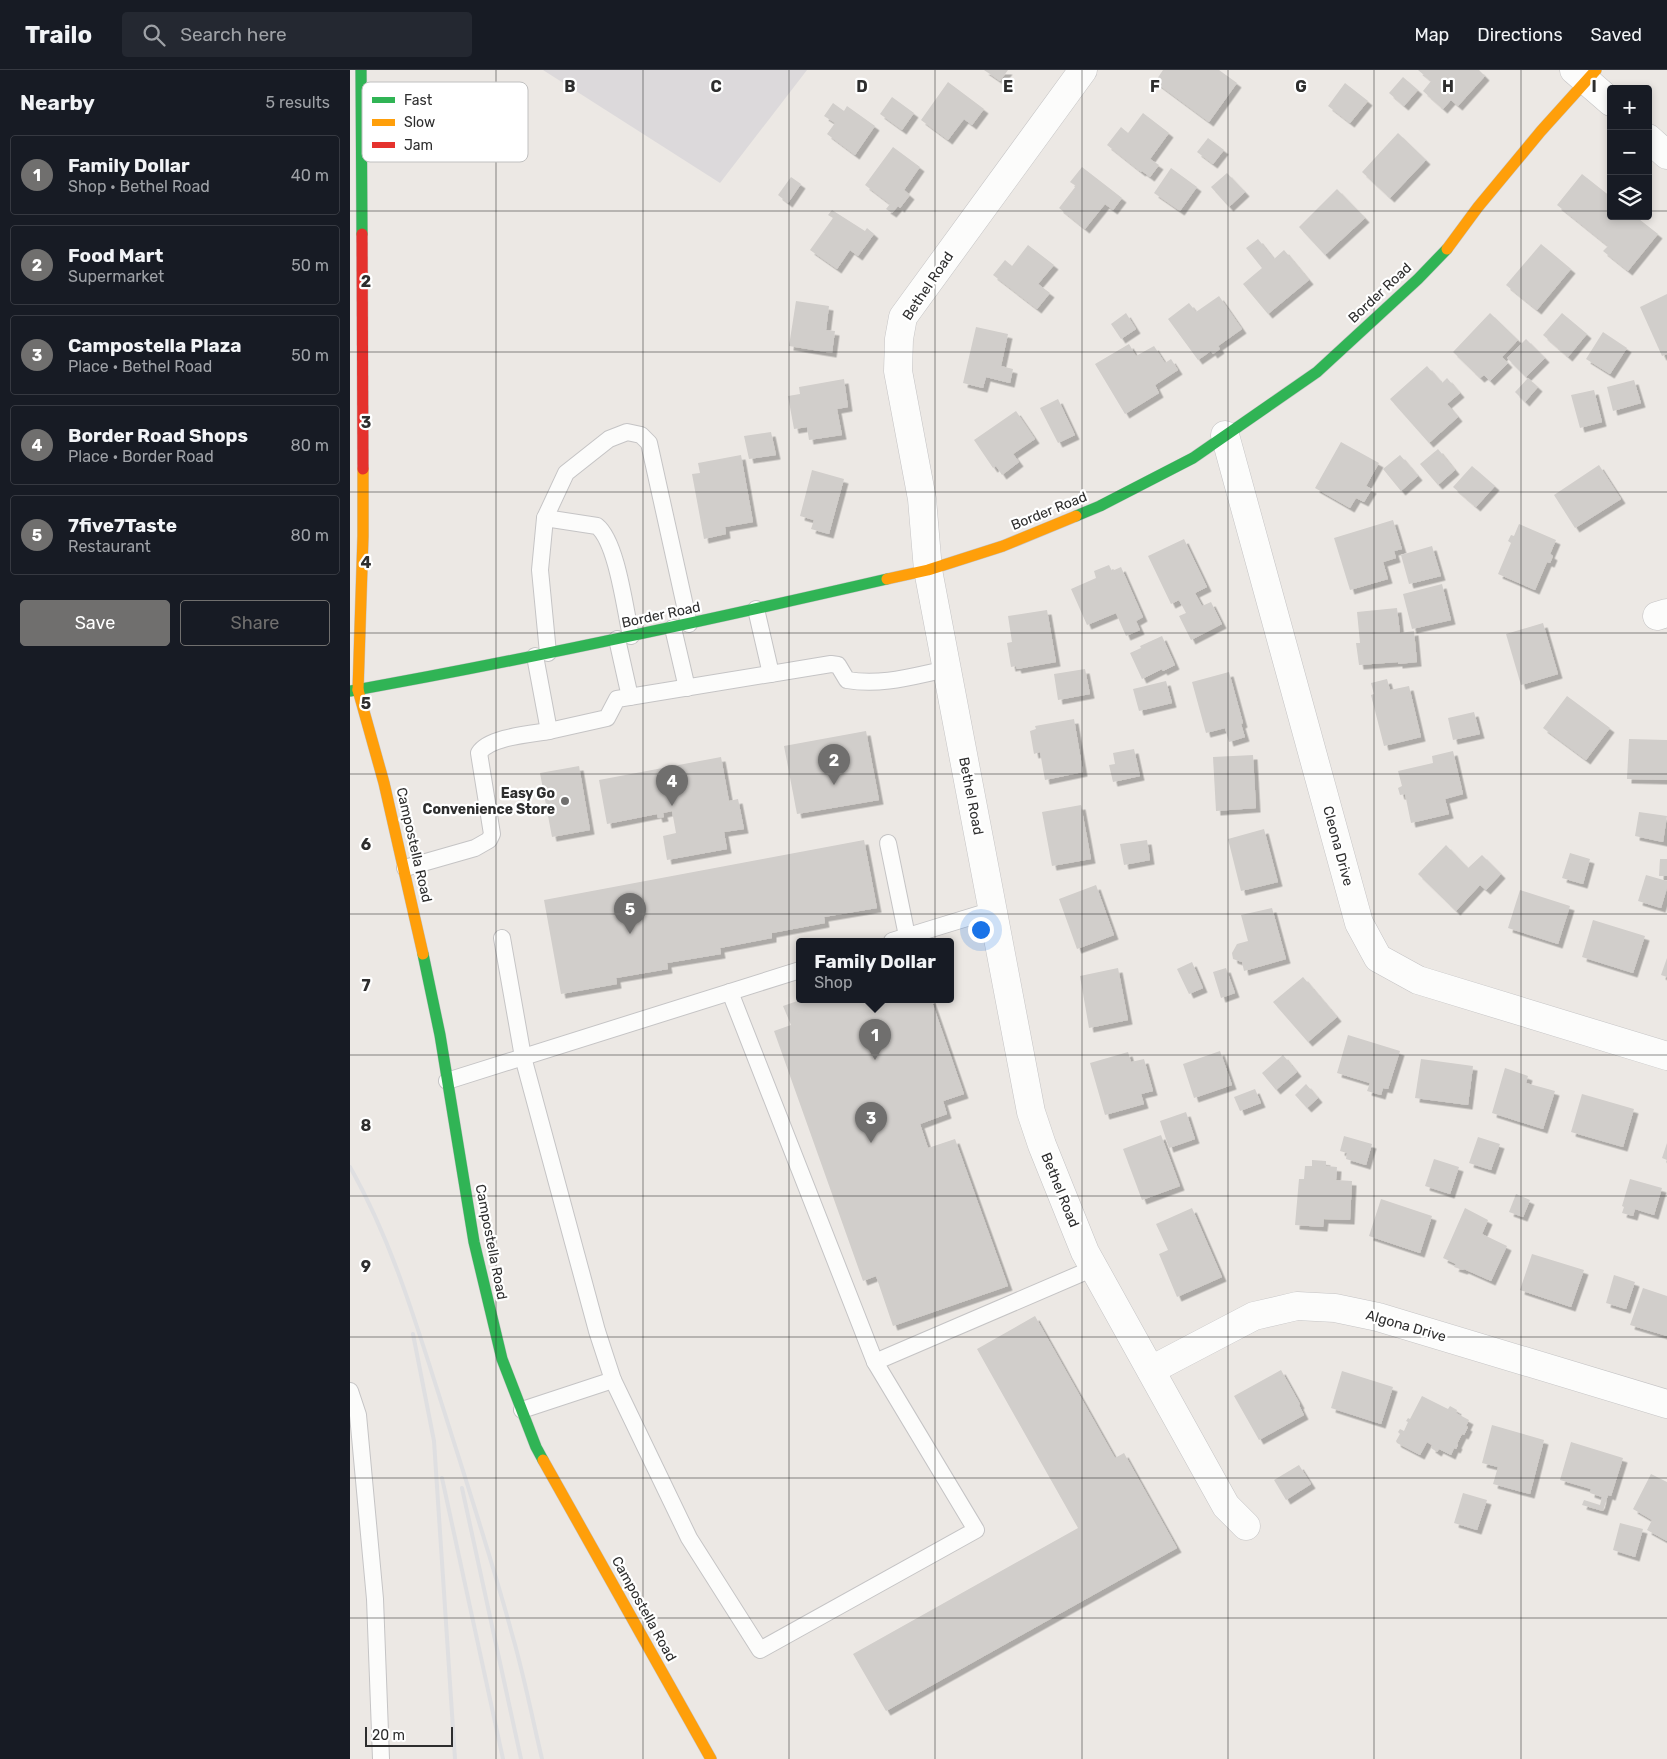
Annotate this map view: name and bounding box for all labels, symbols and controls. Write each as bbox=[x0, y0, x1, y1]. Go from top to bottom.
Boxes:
search box bbox=[122, 12, 472, 57]
text: Trailo bbox=[25, 21, 92, 49]
icon: search bbox=[140, 21, 168, 49]
text: Search here bbox=[180, 23, 287, 46]
text: Map bbox=[1414, 24, 1449, 46]
text: Directions bbox=[1477, 24, 1563, 46]
text: Saved bbox=[1591, 24, 1642, 46]
text: B bbox=[564, 77, 576, 96]
text: C bbox=[710, 77, 722, 96]
text: D bbox=[856, 77, 868, 96]
text: E bbox=[1003, 77, 1013, 96]
text: F bbox=[1150, 77, 1160, 96]
text: G bbox=[1295, 77, 1307, 96]
text: H bbox=[1442, 77, 1454, 96]
text: I bbox=[1591, 77, 1597, 96]
legend bbox=[362, 82, 528, 162]
map controls bbox=[1607, 85, 1652, 220]
button: + bbox=[1607, 85, 1652, 130]
text: Nearby bbox=[20, 90, 95, 115]
text: Fast bbox=[404, 92, 433, 109]
text: 5 results bbox=[266, 93, 330, 112]
text: Slow bbox=[404, 114, 435, 131]
button: − bbox=[1607, 130, 1652, 175]
text: Jam bbox=[404, 137, 433, 154]
text: Family Dollar bbox=[68, 154, 190, 177]
text: 1 bbox=[33, 166, 41, 185]
text: 40 m bbox=[291, 166, 329, 185]
button: layers bbox=[1607, 175, 1652, 220]
text: Shop · Bethel Road bbox=[68, 177, 210, 196]
text: Food Mart bbox=[68, 244, 163, 267]
street label: Bethel Road bbox=[899, 248, 957, 324]
text: 2 bbox=[32, 256, 42, 275]
text: 50 m bbox=[291, 256, 329, 275]
street label: Border Road bbox=[1345, 259, 1415, 327]
text: Supermarket bbox=[68, 267, 164, 286]
text: 2 bbox=[361, 272, 371, 291]
text: Campostella Plaza bbox=[68, 334, 242, 357]
text: 3 bbox=[32, 346, 42, 365]
text: 50 m bbox=[291, 346, 329, 365]
text: Place · Bethel Road bbox=[68, 357, 212, 376]
text: 3 bbox=[361, 413, 371, 432]
text: Border Road Shops bbox=[68, 424, 248, 447]
text: 4 bbox=[32, 436, 42, 455]
text: 80 m bbox=[291, 436, 329, 455]
text: Place · Border Road bbox=[68, 447, 214, 466]
street label: Border Road bbox=[1009, 488, 1089, 534]
text: 7five7Taste bbox=[68, 514, 177, 537]
text: 5 bbox=[32, 526, 42, 545]
text: 80 m bbox=[291, 526, 329, 545]
text: Restaurant bbox=[68, 537, 151, 556]
text: 4 bbox=[361, 553, 372, 572]
street label: Border Road bbox=[620, 598, 702, 632]
button: Save bbox=[20, 600, 170, 646]
button: Share bbox=[180, 600, 330, 646]
text: 5 bbox=[361, 694, 371, 713]
pin: 2 bbox=[818, 744, 850, 785]
street label: Bethel Road bbox=[955, 756, 987, 836]
pin: 4 bbox=[656, 765, 688, 806]
place label: Easy Go Convenience Store bbox=[423, 785, 555, 818]
street label: Campostella Road bbox=[393, 786, 435, 904]
marker: Easy Go Convenience Store bbox=[559, 795, 571, 807]
street label: Cleona Drive bbox=[1319, 804, 1357, 888]
text: 6 bbox=[361, 835, 371, 854]
pin: 5 bbox=[614, 893, 646, 934]
your location bbox=[968, 917, 994, 943]
popup bbox=[796, 938, 954, 1003]
text: Family Dollar bbox=[814, 950, 936, 973]
text: Shop bbox=[814, 973, 853, 992]
text: 7 bbox=[361, 976, 371, 995]
pin: 1 bbox=[859, 1019, 891, 1060]
pin: 3 bbox=[855, 1102, 887, 1143]
text: 8 bbox=[361, 1116, 372, 1135]
street label: Bethel Road bbox=[1037, 1150, 1083, 1230]
street label: Campostella Road bbox=[471, 1183, 511, 1301]
text: 9 bbox=[361, 1257, 371, 1276]
street label: Algona Drive bbox=[1364, 1306, 1448, 1346]
street label: Campostella Road bbox=[608, 1554, 680, 1664]
scale bar bbox=[365, 1724, 452, 1747]
text: 20 m bbox=[372, 1727, 405, 1744]

